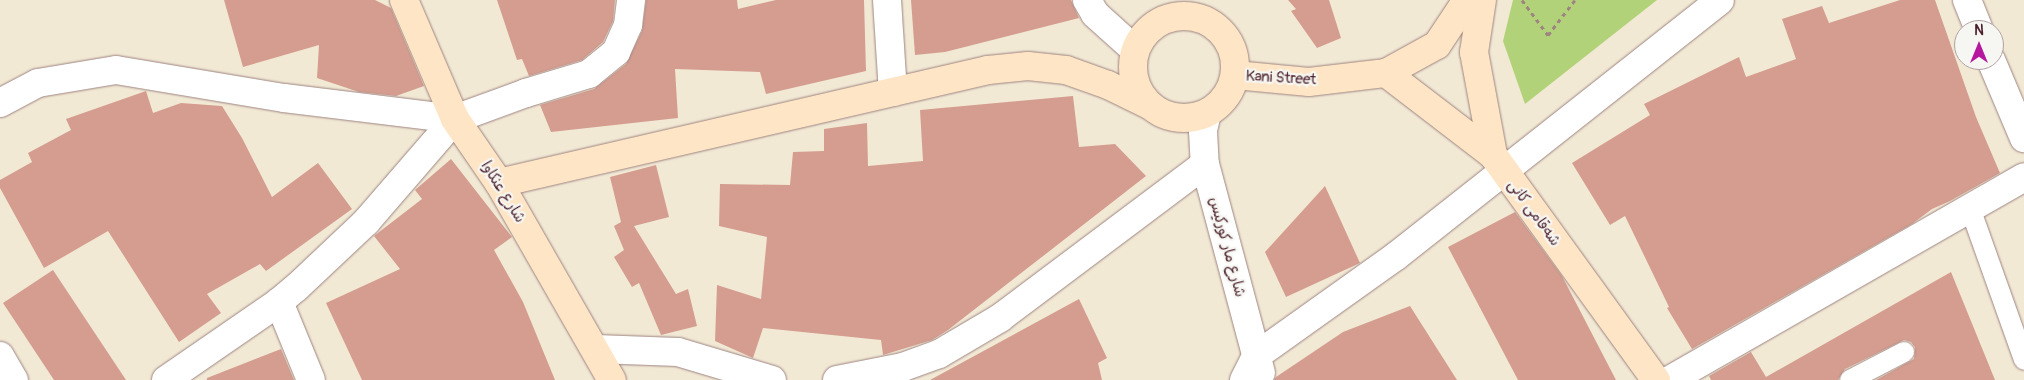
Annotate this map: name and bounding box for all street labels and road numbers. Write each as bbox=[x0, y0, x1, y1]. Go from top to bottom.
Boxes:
street label: Kani Street bbox=[1245, 67, 1317, 89]
street label: شارع عنكاوا bbox=[477, 158, 529, 226]
street label: شەقامی کانی bbox=[1504, 176, 1564, 250]
street label: شارع مار كوركيس bbox=[1205, 195, 1249, 299]

